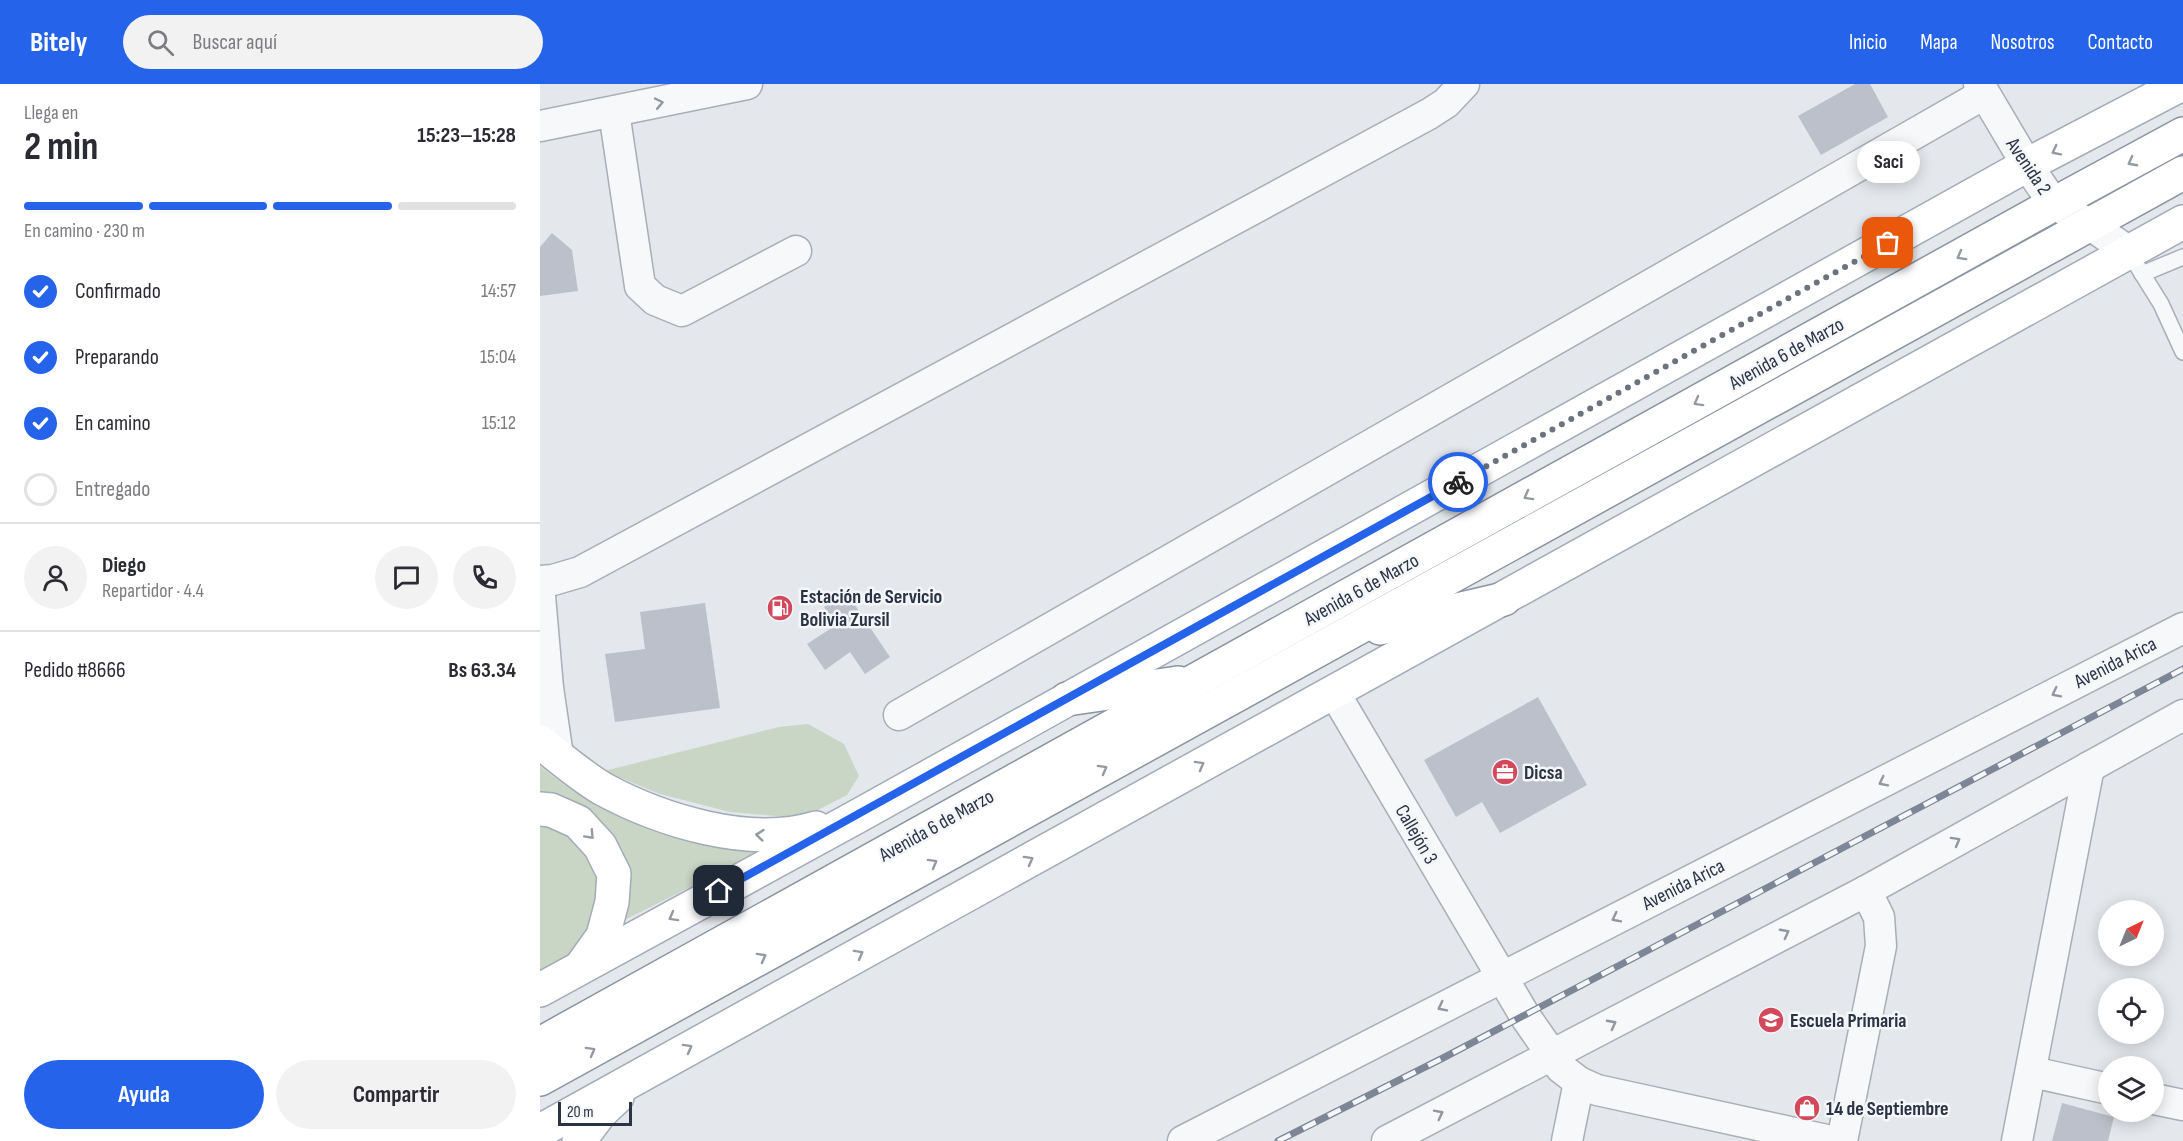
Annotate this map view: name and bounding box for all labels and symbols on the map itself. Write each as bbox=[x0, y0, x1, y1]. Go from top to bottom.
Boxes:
one-way arrow bbox=[654, 97, 664, 110]
street label: Avenida 2 bbox=[2000, 133, 2056, 200]
callout: Saci bbox=[1856, 141, 1920, 183]
one-way arrow bbox=[2051, 143, 2062, 155]
one-way arrow bbox=[2127, 155, 2138, 166]
pin bbox=[1862, 217, 1913, 268]
one-way arrow bbox=[1956, 249, 1967, 260]
street label: Avenida 6 de Marzo bbox=[1724, 312, 1848, 396]
one-way arrow bbox=[1694, 395, 1705, 406]
courier bbox=[1428, 452, 1488, 512]
one-way arrow bbox=[1524, 489, 1534, 501]
street label: Avenida 6 de Marzo bbox=[1299, 548, 1423, 632]
place label: Estación de Servicio Bolivia Zursil bbox=[800, 585, 942, 632]
fuel station icon: Estación de Servicio Bolivia Zursil bbox=[765, 593, 795, 623]
street label: Avenida Arica bbox=[2069, 632, 2161, 694]
one-way arrow bbox=[2051, 685, 2062, 697]
office icon: Dicsa bbox=[1490, 757, 1520, 787]
one-way arrow bbox=[1194, 761, 1204, 772]
place label: Dicsa bbox=[1524, 761, 1563, 785]
one-way arrow bbox=[1097, 764, 1108, 776]
one-way arrow bbox=[1878, 774, 1889, 786]
street label: Avenida 6 de Marzo bbox=[874, 784, 998, 868]
street label: Callejón 3 bbox=[1390, 801, 1443, 868]
one-way arrow bbox=[583, 828, 594, 839]
one-way arrow bbox=[755, 829, 765, 842]
one-way arrow bbox=[1950, 836, 1960, 848]
street label: Avenida Arica bbox=[1637, 854, 1729, 916]
one-way arrow bbox=[1023, 855, 1034, 867]
one-way arrow bbox=[927, 859, 937, 870]
pin bbox=[693, 865, 744, 916]
north arrow bbox=[2098, 900, 2164, 966]
one-way arrow bbox=[669, 910, 679, 921]
one-way arrow bbox=[1611, 911, 1622, 922]
one-way arrow bbox=[1778, 929, 1789, 941]
one-way arrow bbox=[853, 950, 863, 961]
one-way arrow bbox=[756, 953, 766, 964]
one-way arrow bbox=[1438, 1000, 1448, 1011]
school or university icon: Escuela Primaria bbox=[1756, 1005, 1786, 1035]
place label: Escuela Primaria bbox=[1790, 1009, 1907, 1033]
one-way arrow bbox=[1606, 1020, 1616, 1031]
one-way arrow bbox=[682, 1044, 692, 1055]
one-way arrow bbox=[585, 1047, 595, 1058]
shop icon: 14 de Septiembre bbox=[1792, 1093, 1822, 1123]
place label: 14 de Septiembre bbox=[1826, 1097, 1949, 1121]
scale bar bbox=[558, 1099, 632, 1126]
one-way arrow bbox=[1433, 1110, 1443, 1121]

